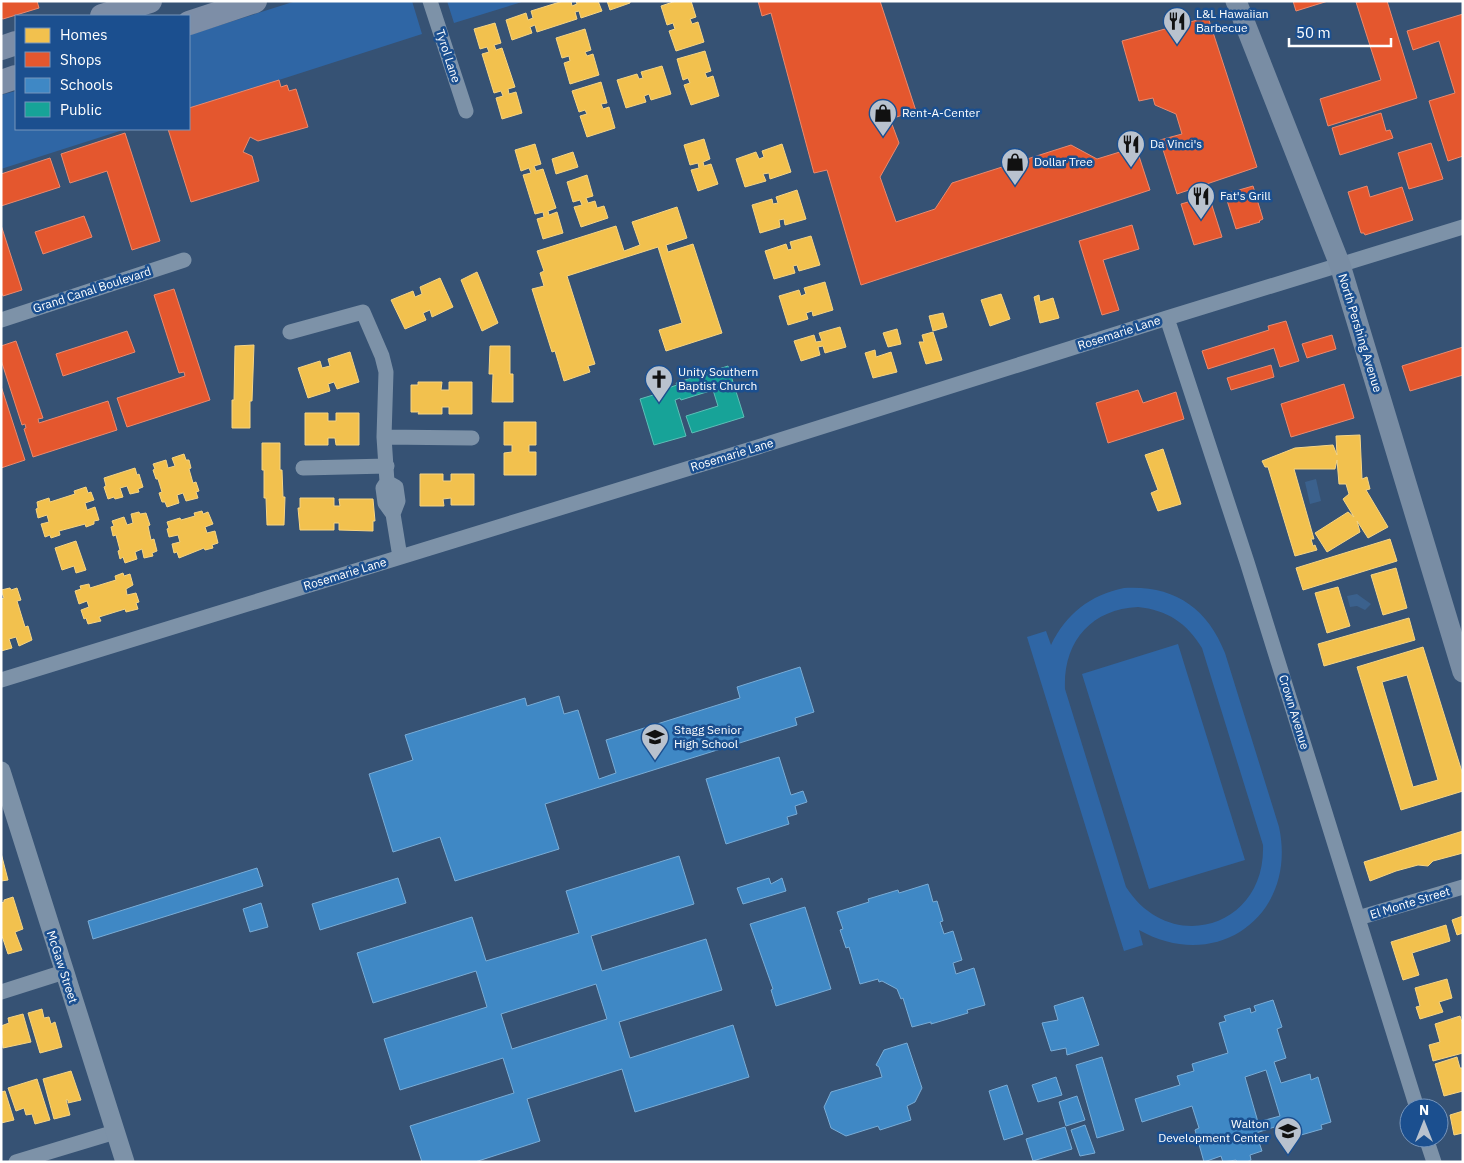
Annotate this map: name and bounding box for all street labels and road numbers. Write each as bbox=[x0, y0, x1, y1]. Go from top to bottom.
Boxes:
street label: Tyrol Lane bbox=[433, 27, 464, 85]
street label: Grand Canal Boulevard bbox=[31, 263, 153, 316]
street label: North Pershing Avenue bbox=[1335, 272, 1386, 394]
street label: Rosemarie Lane bbox=[1076, 312, 1163, 353]
street label: Rosemarie Lane bbox=[688, 435, 776, 474]
street label: Rosemarie Lane bbox=[301, 554, 389, 593]
street label: Crown Avenue bbox=[1276, 673, 1313, 751]
street label: El Monte Street bbox=[1368, 883, 1452, 922]
street label: McGaw Street bbox=[44, 929, 81, 1005]

